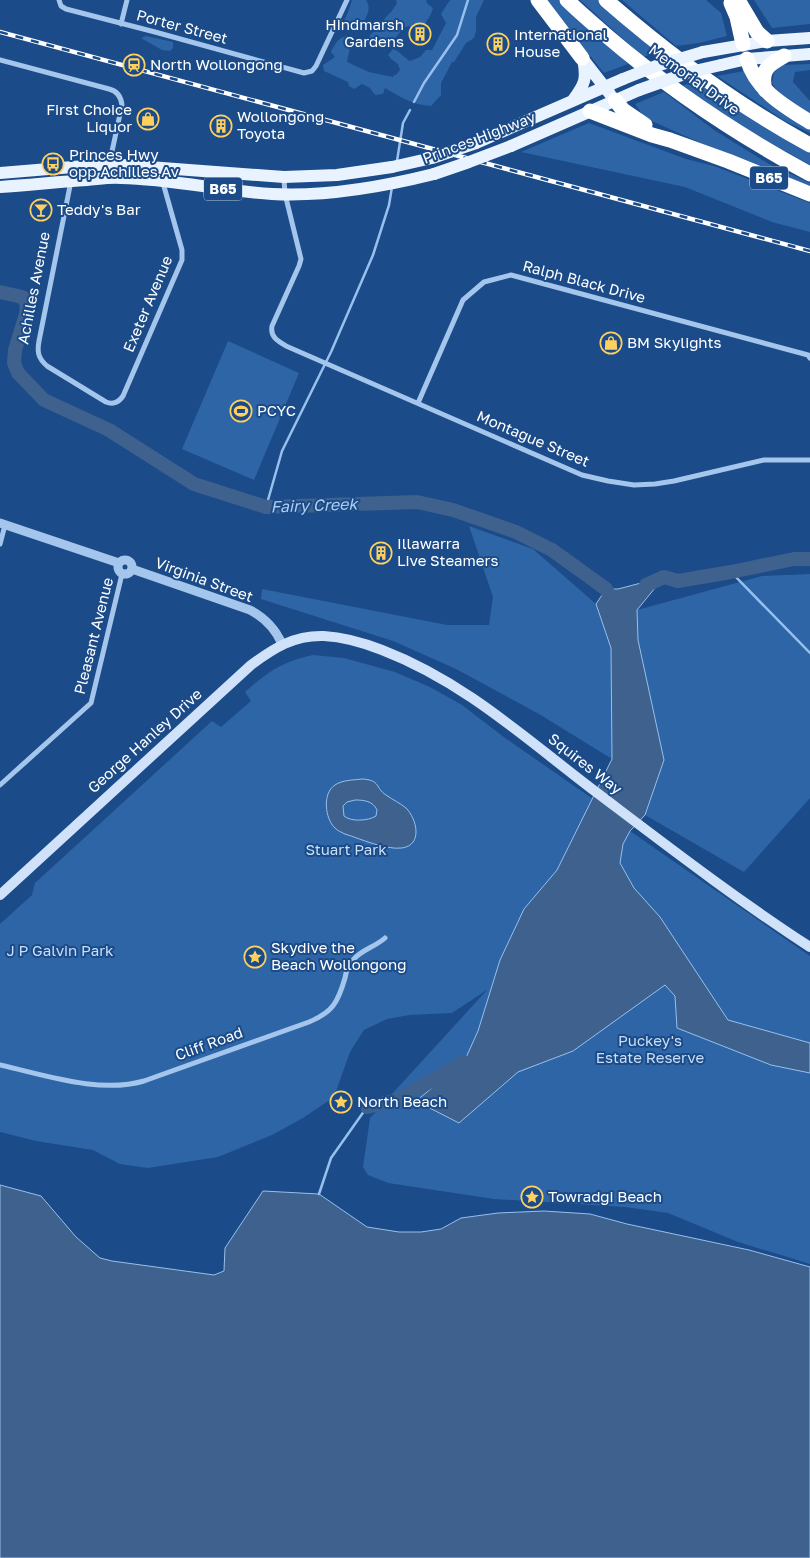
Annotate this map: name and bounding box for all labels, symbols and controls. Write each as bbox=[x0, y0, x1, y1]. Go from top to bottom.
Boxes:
street label: Porter Street bbox=[135, 5, 230, 47]
place label: Hindmarsh Gardens bbox=[325, 15, 404, 50]
building icon: Hindmarsh Gardens bbox=[408, 22, 432, 46]
place label: International House bbox=[514, 25, 608, 60]
building icon: International House bbox=[486, 32, 510, 56]
street label: Memorial Drive bbox=[646, 40, 744, 118]
station icon: North Wollongong bbox=[122, 53, 146, 77]
place label: North Wollongong bbox=[150, 55, 283, 73]
place label: First Choice Liquor bbox=[46, 100, 132, 135]
shop icon: First Choice Liquor bbox=[136, 107, 160, 131]
place label: Wollongong Toyota bbox=[237, 107, 324, 142]
street label: Princes Highway bbox=[420, 107, 538, 167]
building icon: Wollongong Toyota bbox=[209, 114, 233, 138]
place label: Princes Hwy opp Achilles Av bbox=[69, 145, 180, 180]
bus stop icon: Princes Hwy opp Achilles Av bbox=[41, 152, 65, 176]
road number: B65 bbox=[750, 167, 788, 190]
road number: B65 bbox=[204, 178, 242, 200]
bar icon: Teddy's Bar bbox=[29, 198, 53, 222]
place label: Teddy's Bar bbox=[57, 200, 141, 218]
street label: Achilles Avenue bbox=[13, 230, 53, 346]
street label: Exeter Avenue bbox=[119, 252, 176, 355]
street label: Ralph Black Drive bbox=[521, 256, 648, 306]
shop icon: BM Skylights bbox=[599, 331, 623, 355]
place label: BM Skylights bbox=[627, 333, 721, 351]
sports icon: PCYC bbox=[229, 399, 253, 423]
place label: PCYC bbox=[257, 401, 296, 419]
street label: Montague Street bbox=[474, 406, 592, 470]
water label: Fairy Creek bbox=[270, 493, 360, 517]
place label: Illawarra Live Steamers bbox=[397, 534, 498, 569]
building icon: Illawarra Live Steamers bbox=[369, 541, 393, 565]
street label: Virginia Street bbox=[153, 553, 256, 605]
street label: Pleasant Avenue bbox=[70, 575, 116, 696]
street label: George Hanley Drive bbox=[84, 684, 205, 796]
street label: Squires Way bbox=[545, 729, 626, 798]
park label: Stuart Park bbox=[305, 840, 387, 858]
place label: Skydive the Beach Wollongong bbox=[271, 938, 407, 973]
park label: J P Galvin Park bbox=[6, 941, 114, 959]
place icon: Skydive the Beach Wollongong bbox=[243, 945, 267, 969]
street label: Cliff Road bbox=[172, 1023, 245, 1064]
park label: Puckey's Estate Reserve bbox=[596, 1031, 704, 1066]
place icon: North Beach bbox=[329, 1090, 353, 1114]
place label: North Beach bbox=[357, 1092, 447, 1110]
place icon: Towradgi Beach bbox=[520, 1185, 544, 1209]
place label: Towradgi Beach bbox=[548, 1187, 662, 1205]

